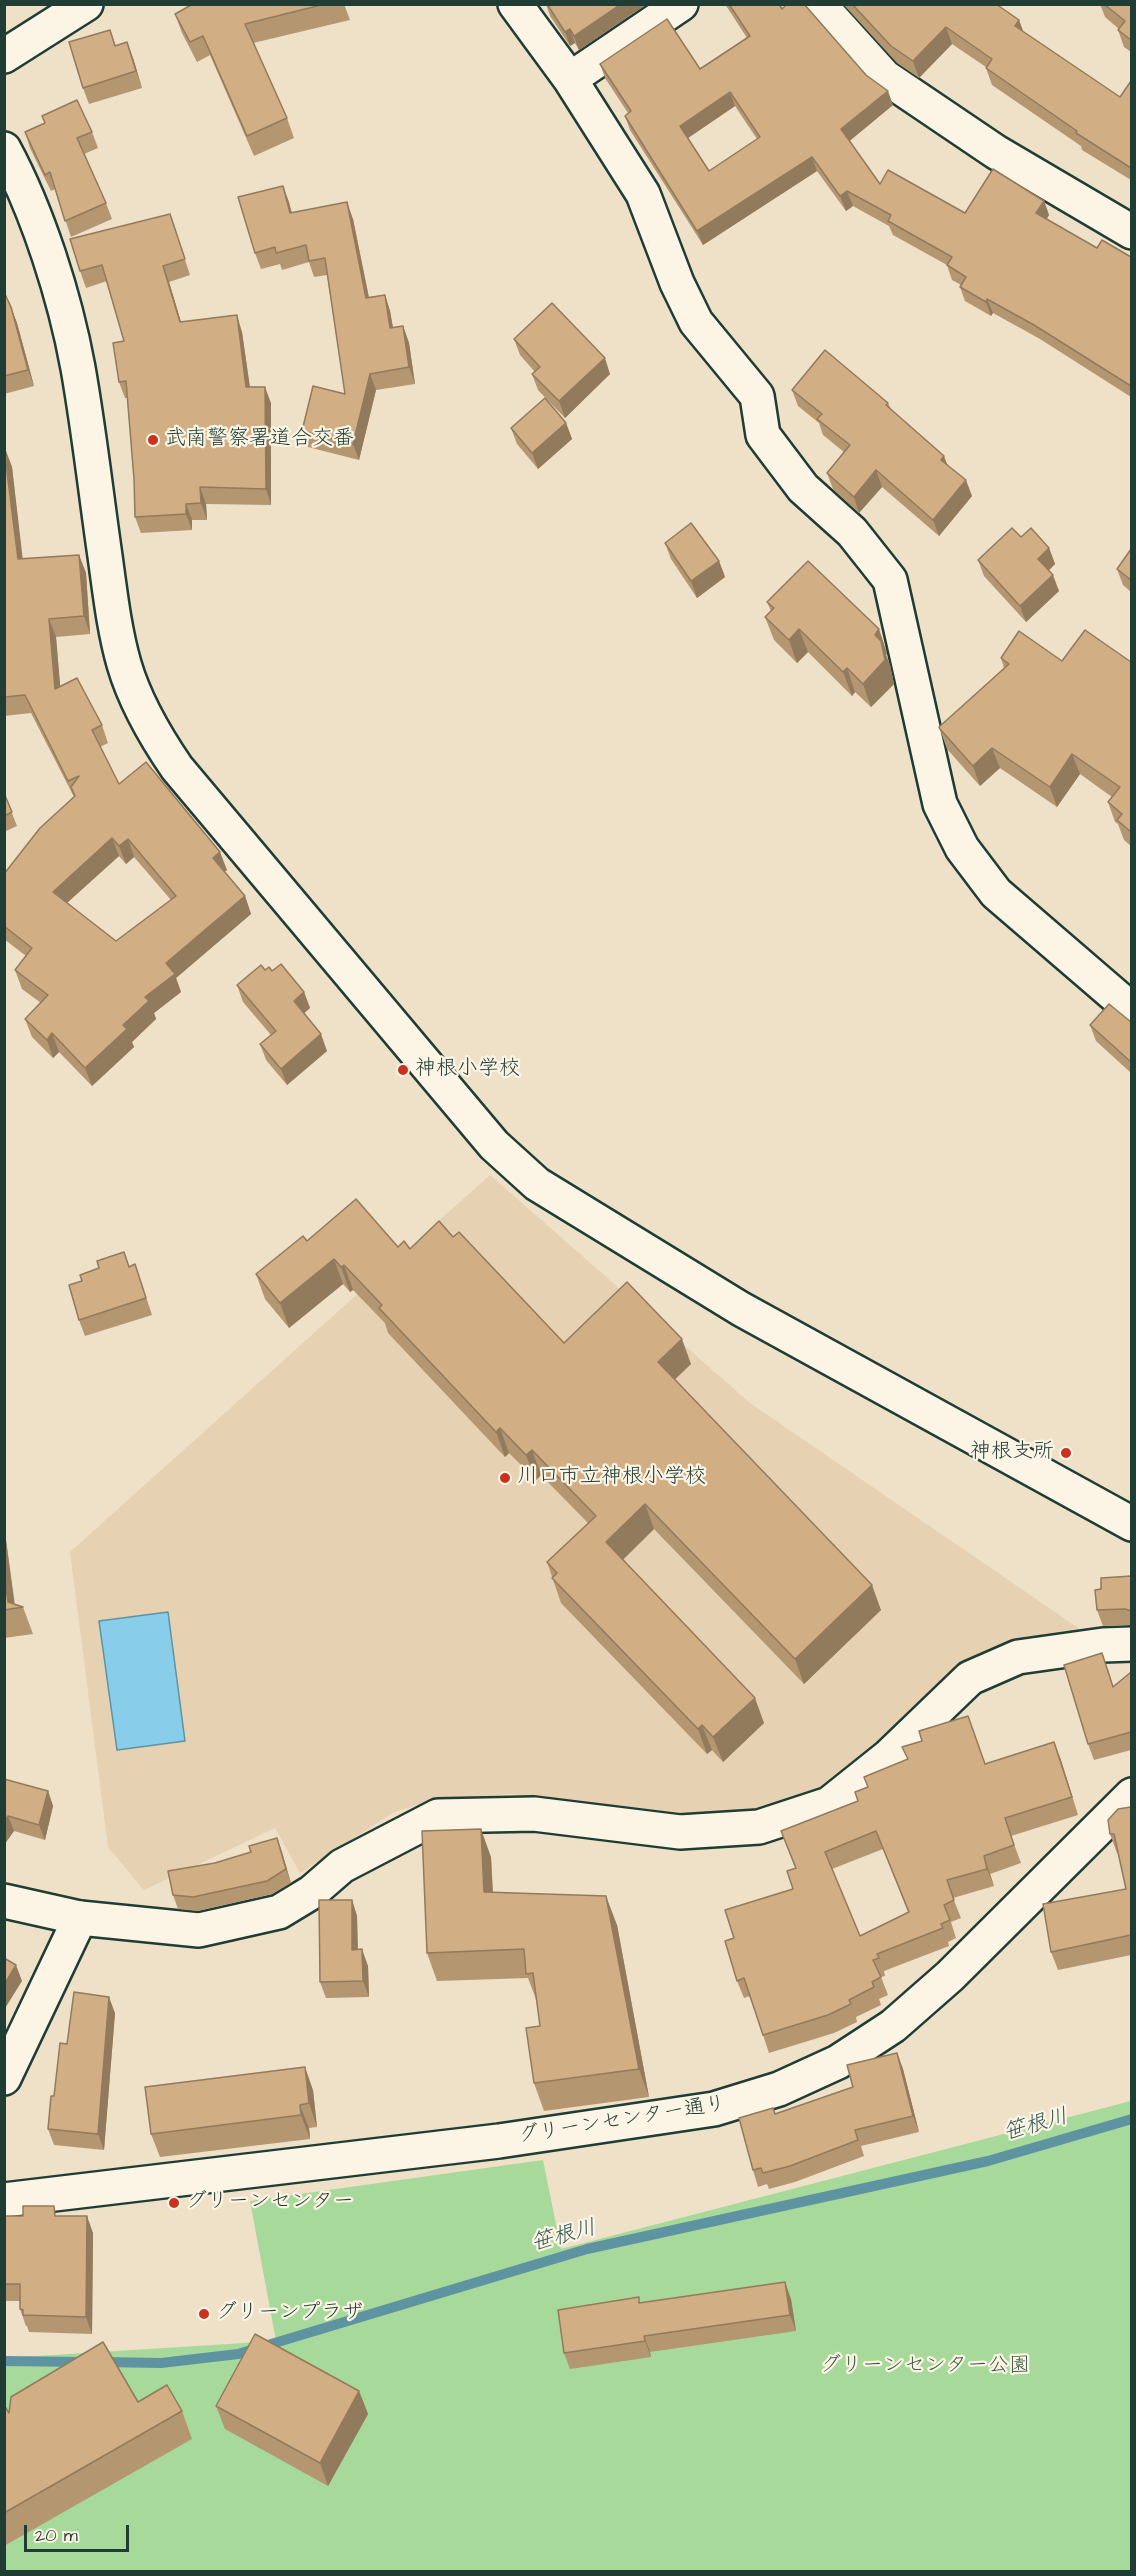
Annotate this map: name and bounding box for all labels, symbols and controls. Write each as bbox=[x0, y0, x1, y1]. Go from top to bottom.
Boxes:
place label: 武南警察署道合交番 bbox=[165, 427, 354, 453]
marker: 武南警察署道合交番 bbox=[146, 433, 160, 447]
place label: 神根小学校 bbox=[415, 1057, 520, 1083]
marker: 神根小学校 bbox=[396, 1063, 410, 1077]
place label: 神根支所 bbox=[970, 1440, 1054, 1466]
marker: 神根支所 bbox=[1059, 1446, 1073, 1460]
place label: 川口市立神根小学校 bbox=[517, 1465, 706, 1491]
marker: 川口市立神根小学校 bbox=[498, 1471, 512, 1485]
street label: グリーンセンター通り bbox=[516, 2092, 728, 2150]
water label: 笹根川 bbox=[1001, 2104, 1071, 2148]
place label: グリーンセンター bbox=[186, 2190, 354, 2216]
marker: グリーンセンター bbox=[167, 2196, 181, 2210]
water label: 笹根川 bbox=[529, 2216, 599, 2258]
place label: グリーンプラザ bbox=[216, 2301, 363, 2327]
marker: グリーンプラザ bbox=[197, 2307, 211, 2321]
park label: グリーンセンター公園 bbox=[820, 2354, 1030, 2380]
scale bar bbox=[27, 2513, 132, 2551]
text: 20 m bbox=[35, 2523, 78, 2548]

